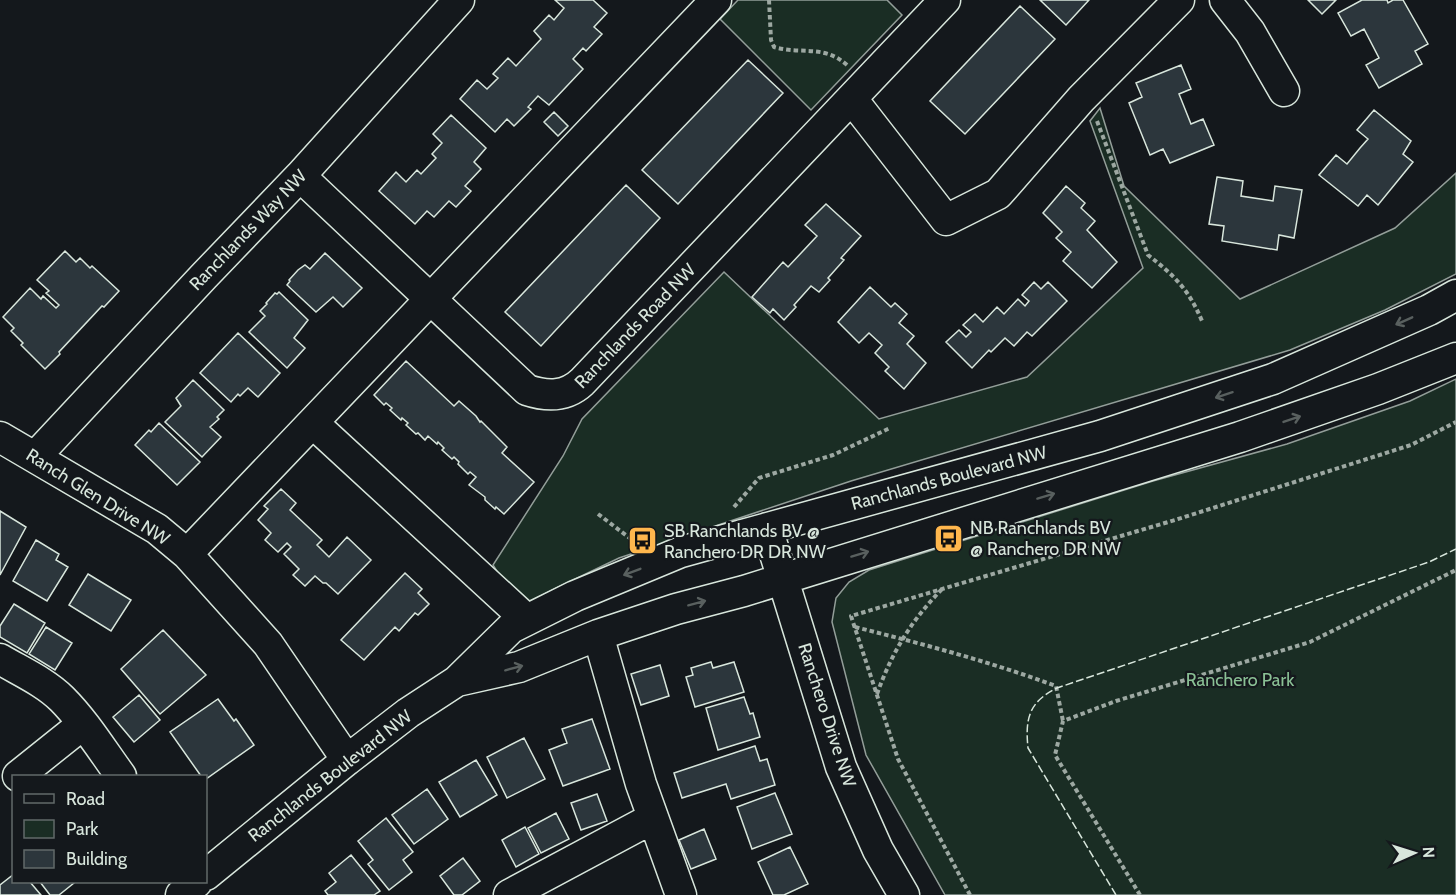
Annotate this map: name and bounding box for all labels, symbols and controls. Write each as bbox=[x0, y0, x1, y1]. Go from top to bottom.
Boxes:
street label: Ranchlands Way NW bbox=[185, 165, 311, 295]
street label: Ranchlands Road NW bbox=[570, 259, 700, 393]
one-way arrow bbox=[1395, 315, 1413, 327]
one-way arrow bbox=[1215, 391, 1234, 402]
one-way arrow bbox=[1282, 412, 1301, 423]
street label: Ranchlands Boulevard NW bbox=[849, 441, 1049, 515]
street label: Ranch Glen Drive NW bbox=[22, 444, 174, 550]
one-way arrow bbox=[1036, 490, 1055, 501]
place label: NB Ranchlands BV @ Ranchero DR NW bbox=[970, 517, 1121, 560]
place label: SB Ranchlands BV @ Ranchero DR DR NW bbox=[664, 520, 826, 563]
bus stop icon: NB Ranchlands BV @ Ranchero DR NW bbox=[933, 522, 965, 554]
bus stop icon: SB Ranchlands BV @ Ranchero DR DR NW bbox=[627, 525, 659, 557]
one-way arrow bbox=[850, 548, 869, 559]
one-way arrow bbox=[623, 567, 642, 578]
one-way arrow bbox=[688, 597, 707, 609]
street label: Ranchero Drive NW bbox=[793, 640, 861, 790]
one-way arrow bbox=[504, 661, 523, 673]
park label: Ranchero Park bbox=[1186, 669, 1295, 691]
street label: Ranchlands Boulevard NW bbox=[244, 705, 416, 847]
legend bbox=[12, 775, 207, 883]
text: Road bbox=[66, 788, 105, 810]
text: Park bbox=[66, 818, 99, 840]
north arrow bbox=[1384, 823, 1444, 883]
text: N bbox=[1419, 846, 1438, 858]
text: Building bbox=[66, 848, 128, 870]

